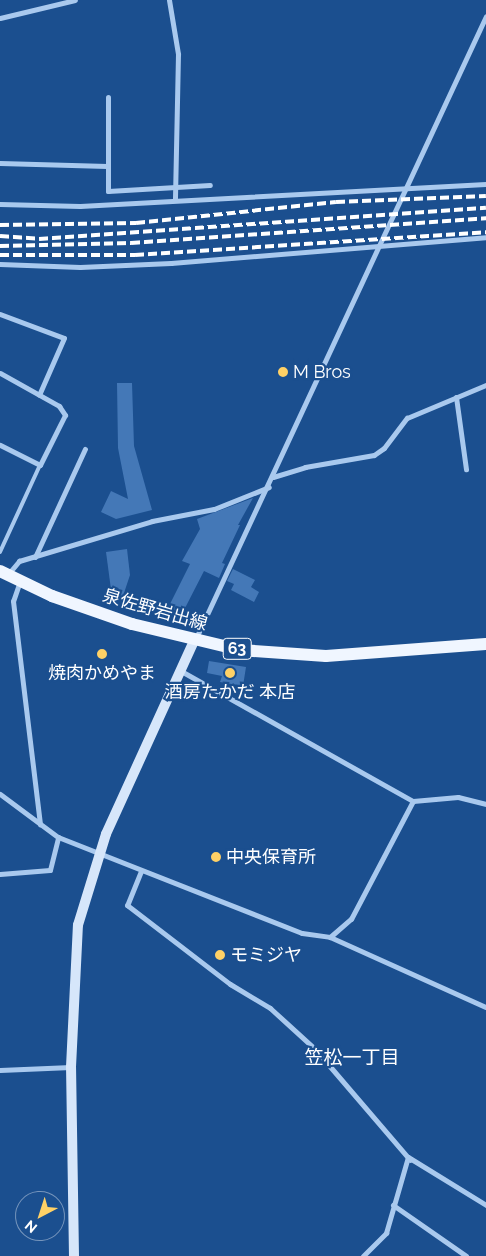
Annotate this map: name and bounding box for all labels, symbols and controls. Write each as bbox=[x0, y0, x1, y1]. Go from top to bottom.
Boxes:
place label: M Bros bbox=[293, 361, 351, 383]
marker: M Bros bbox=[277, 366, 289, 378]
street label: 泉佐野岩出線 bbox=[100, 585, 210, 635]
road number: 63 bbox=[222, 636, 252, 662]
marker: 焼肉かめやま bbox=[96, 648, 108, 660]
place label: 焼肉かめやま bbox=[48, 662, 156, 684]
marker: 酒房たかだ 本店 bbox=[224, 667, 236, 679]
place label: 酒房たかだ 本店 bbox=[165, 681, 295, 703]
place label: 中央保育所 bbox=[226, 846, 316, 868]
marker: 中央保育所 bbox=[210, 851, 222, 863]
place label: モミジヤ bbox=[230, 944, 302, 966]
marker: モミジヤ bbox=[214, 949, 226, 961]
district label: 笠松一丁目 bbox=[305, 1047, 399, 1069]
north arrow bbox=[15, 1191, 65, 1241]
text: N bbox=[22, 1217, 40, 1236]

